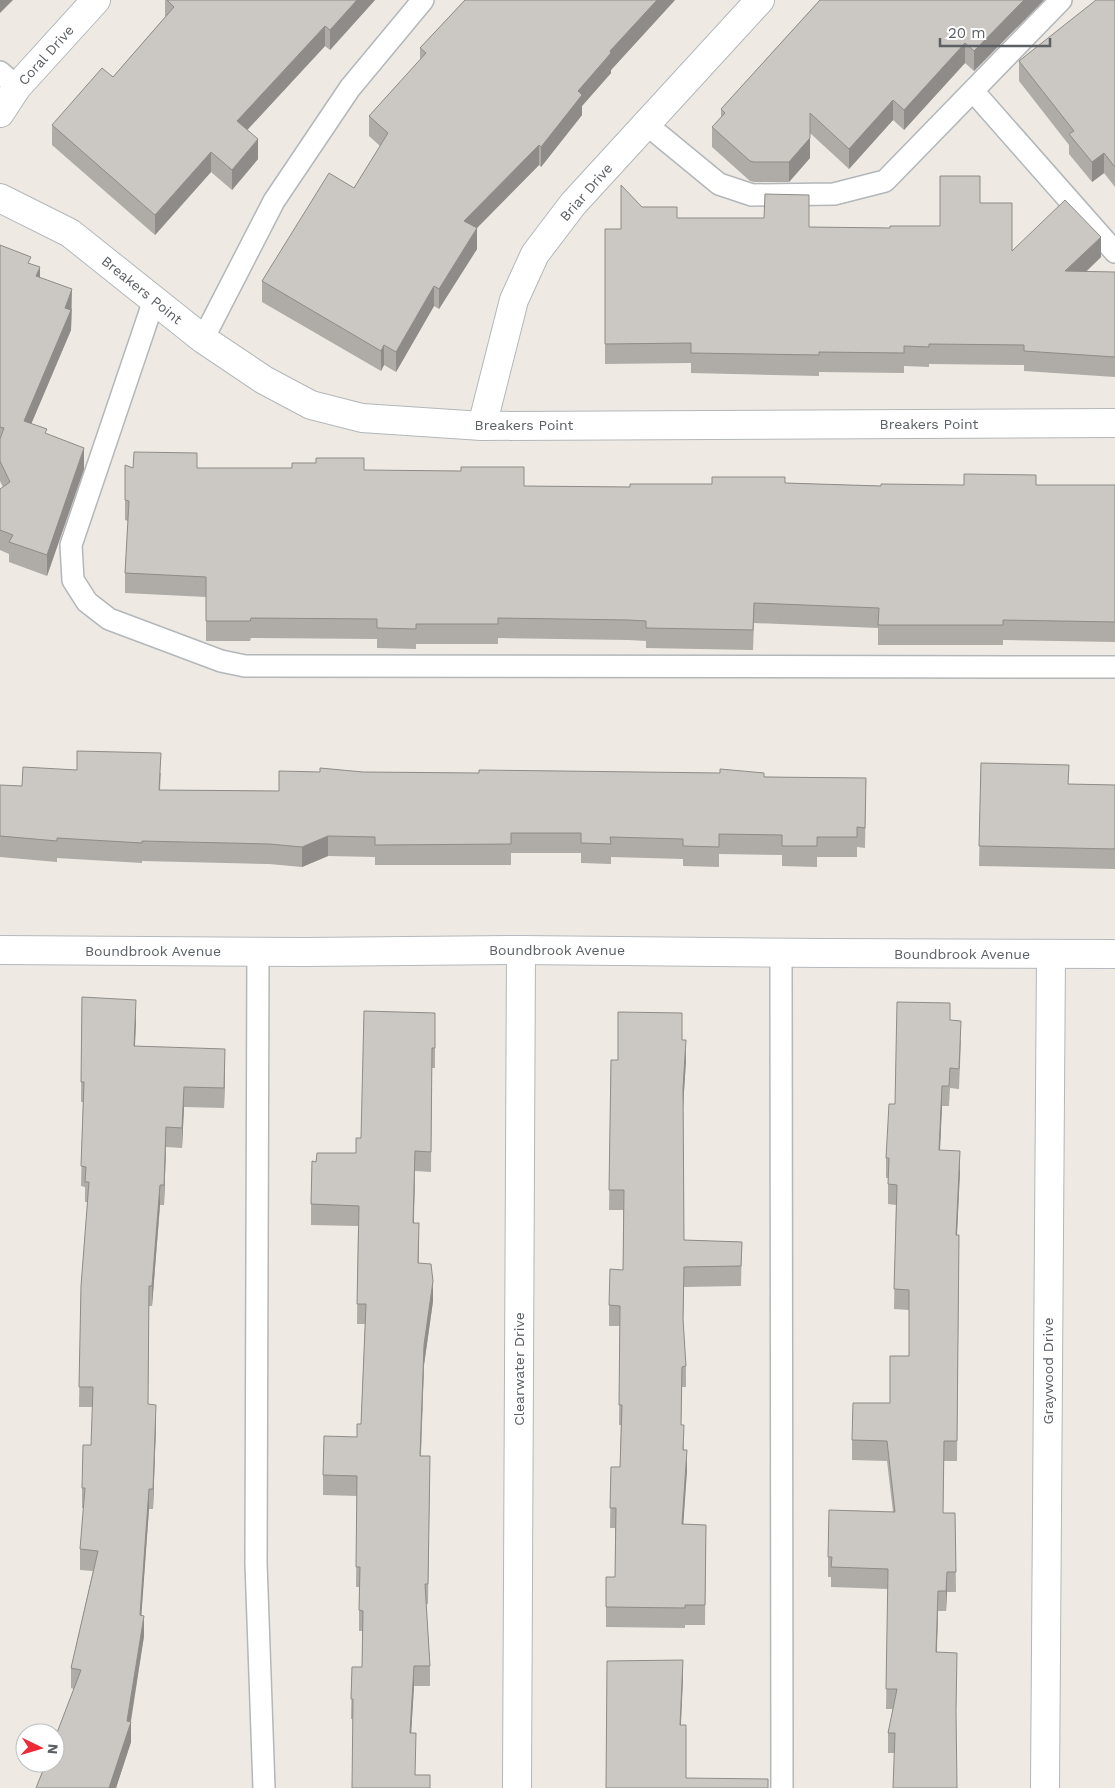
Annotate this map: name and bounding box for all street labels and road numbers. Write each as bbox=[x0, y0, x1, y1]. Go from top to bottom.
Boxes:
street label: Coral Drive bbox=[15, 22, 77, 88]
street label: Briar Drive bbox=[557, 160, 615, 224]
street label: Breakers Point bbox=[99, 253, 186, 327]
street label: Breakers Point bbox=[880, 416, 979, 432]
street label: Breakers Point bbox=[475, 417, 574, 433]
street label: Boundbrook Avenue bbox=[489, 942, 625, 958]
street label: Boundbrook Avenue bbox=[85, 943, 221, 959]
street label: Boundbrook Avenue bbox=[894, 946, 1030, 962]
street label: Clearwater Drive bbox=[511, 1312, 527, 1426]
street label: Graywood Drive bbox=[1040, 1317, 1056, 1425]

